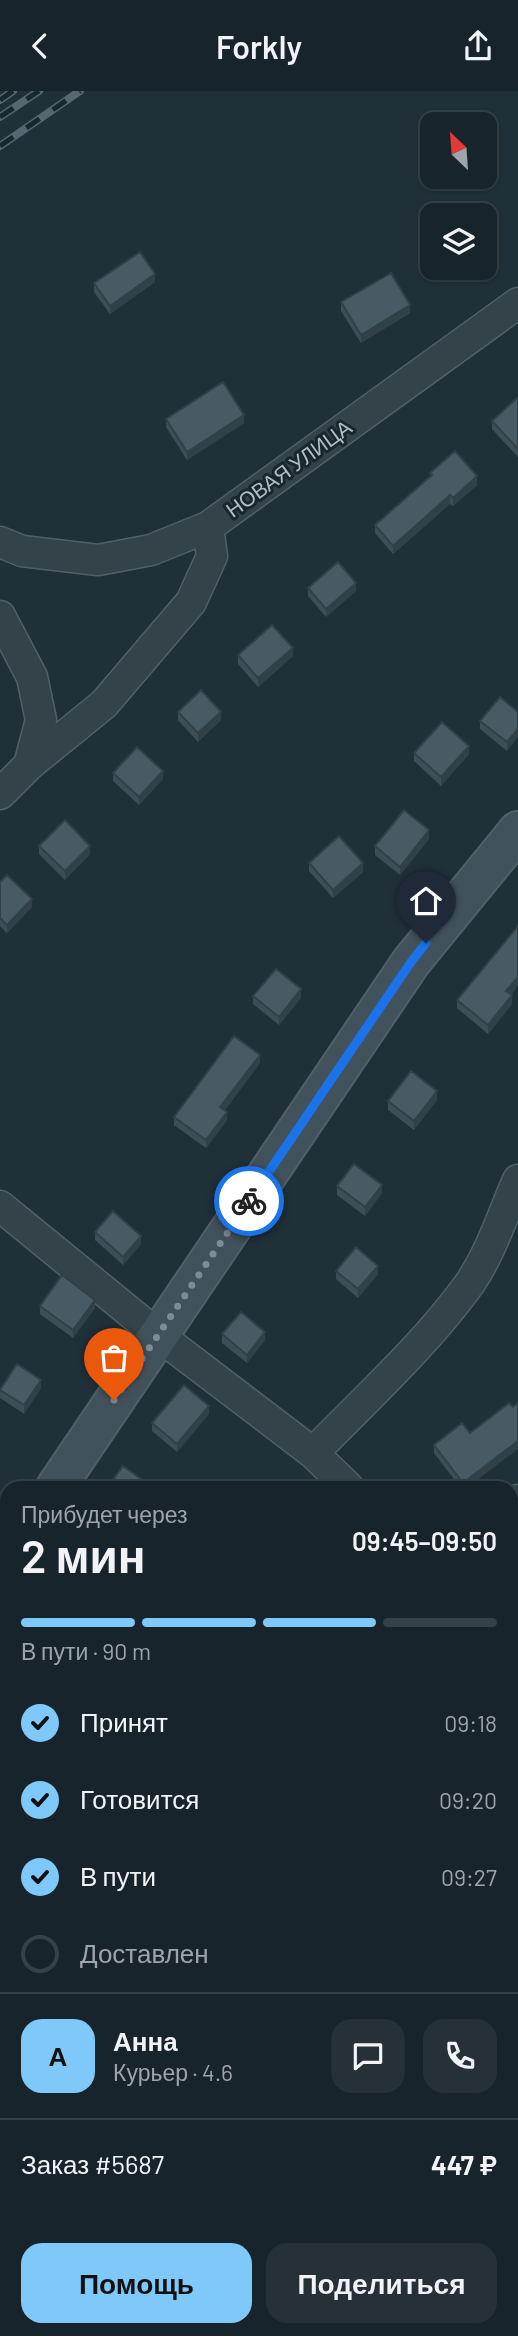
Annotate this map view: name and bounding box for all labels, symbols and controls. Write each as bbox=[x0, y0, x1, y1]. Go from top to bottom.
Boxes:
icon: back bbox=[21, 27, 59, 65]
text: Forkly bbox=[216, 27, 302, 65]
icon: share bbox=[459, 27, 497, 65]
north arrow bbox=[420, 112, 497, 189]
map controls bbox=[420, 112, 497, 280]
button: layers bbox=[420, 203, 497, 280]
street label: НОВАЯ УЛИЦА bbox=[220, 414, 356, 522]
pin bbox=[396, 871, 456, 943]
icon: home bbox=[407, 882, 445, 920]
courier bbox=[214, 1166, 284, 1236]
icon: bike bbox=[230, 1182, 268, 1220]
pin bbox=[84, 1328, 144, 1400]
icon: bag bbox=[95, 1339, 133, 1377]
text: Прибудет через bbox=[21, 1500, 188, 1528]
text: 09:45–09:50 bbox=[352, 1525, 497, 1556]
text: 2 мин bbox=[21, 1527, 146, 1582]
text: В пути · 90 m bbox=[21, 1637, 151, 1665]
icon: check bbox=[21, 1704, 59, 1742]
text: Принят bbox=[80, 1706, 168, 1737]
text: 09:18 bbox=[444, 1709, 497, 1737]
icon: check bbox=[21, 1781, 59, 1819]
text: Готовится bbox=[80, 1783, 199, 1814]
text: 09:20 bbox=[439, 1786, 497, 1814]
icon: check bbox=[21, 1858, 59, 1896]
text: В пути bbox=[80, 1860, 156, 1891]
text: 09:27 bbox=[441, 1863, 497, 1891]
text: Доставлен bbox=[80, 1937, 209, 1968]
button: chat bbox=[331, 2019, 405, 2093]
button: phone bbox=[423, 2019, 497, 2093]
text: Анна bbox=[113, 2025, 178, 2056]
text: А bbox=[49, 2040, 67, 2071]
text: Курьер · 4.6 bbox=[113, 2058, 233, 2086]
text: Заказ #5687 bbox=[21, 2148, 164, 2179]
text: 447 ₽ bbox=[431, 2149, 497, 2180]
button: Помощь bbox=[21, 2243, 252, 2323]
button: Поделиться bbox=[266, 2243, 497, 2323]

